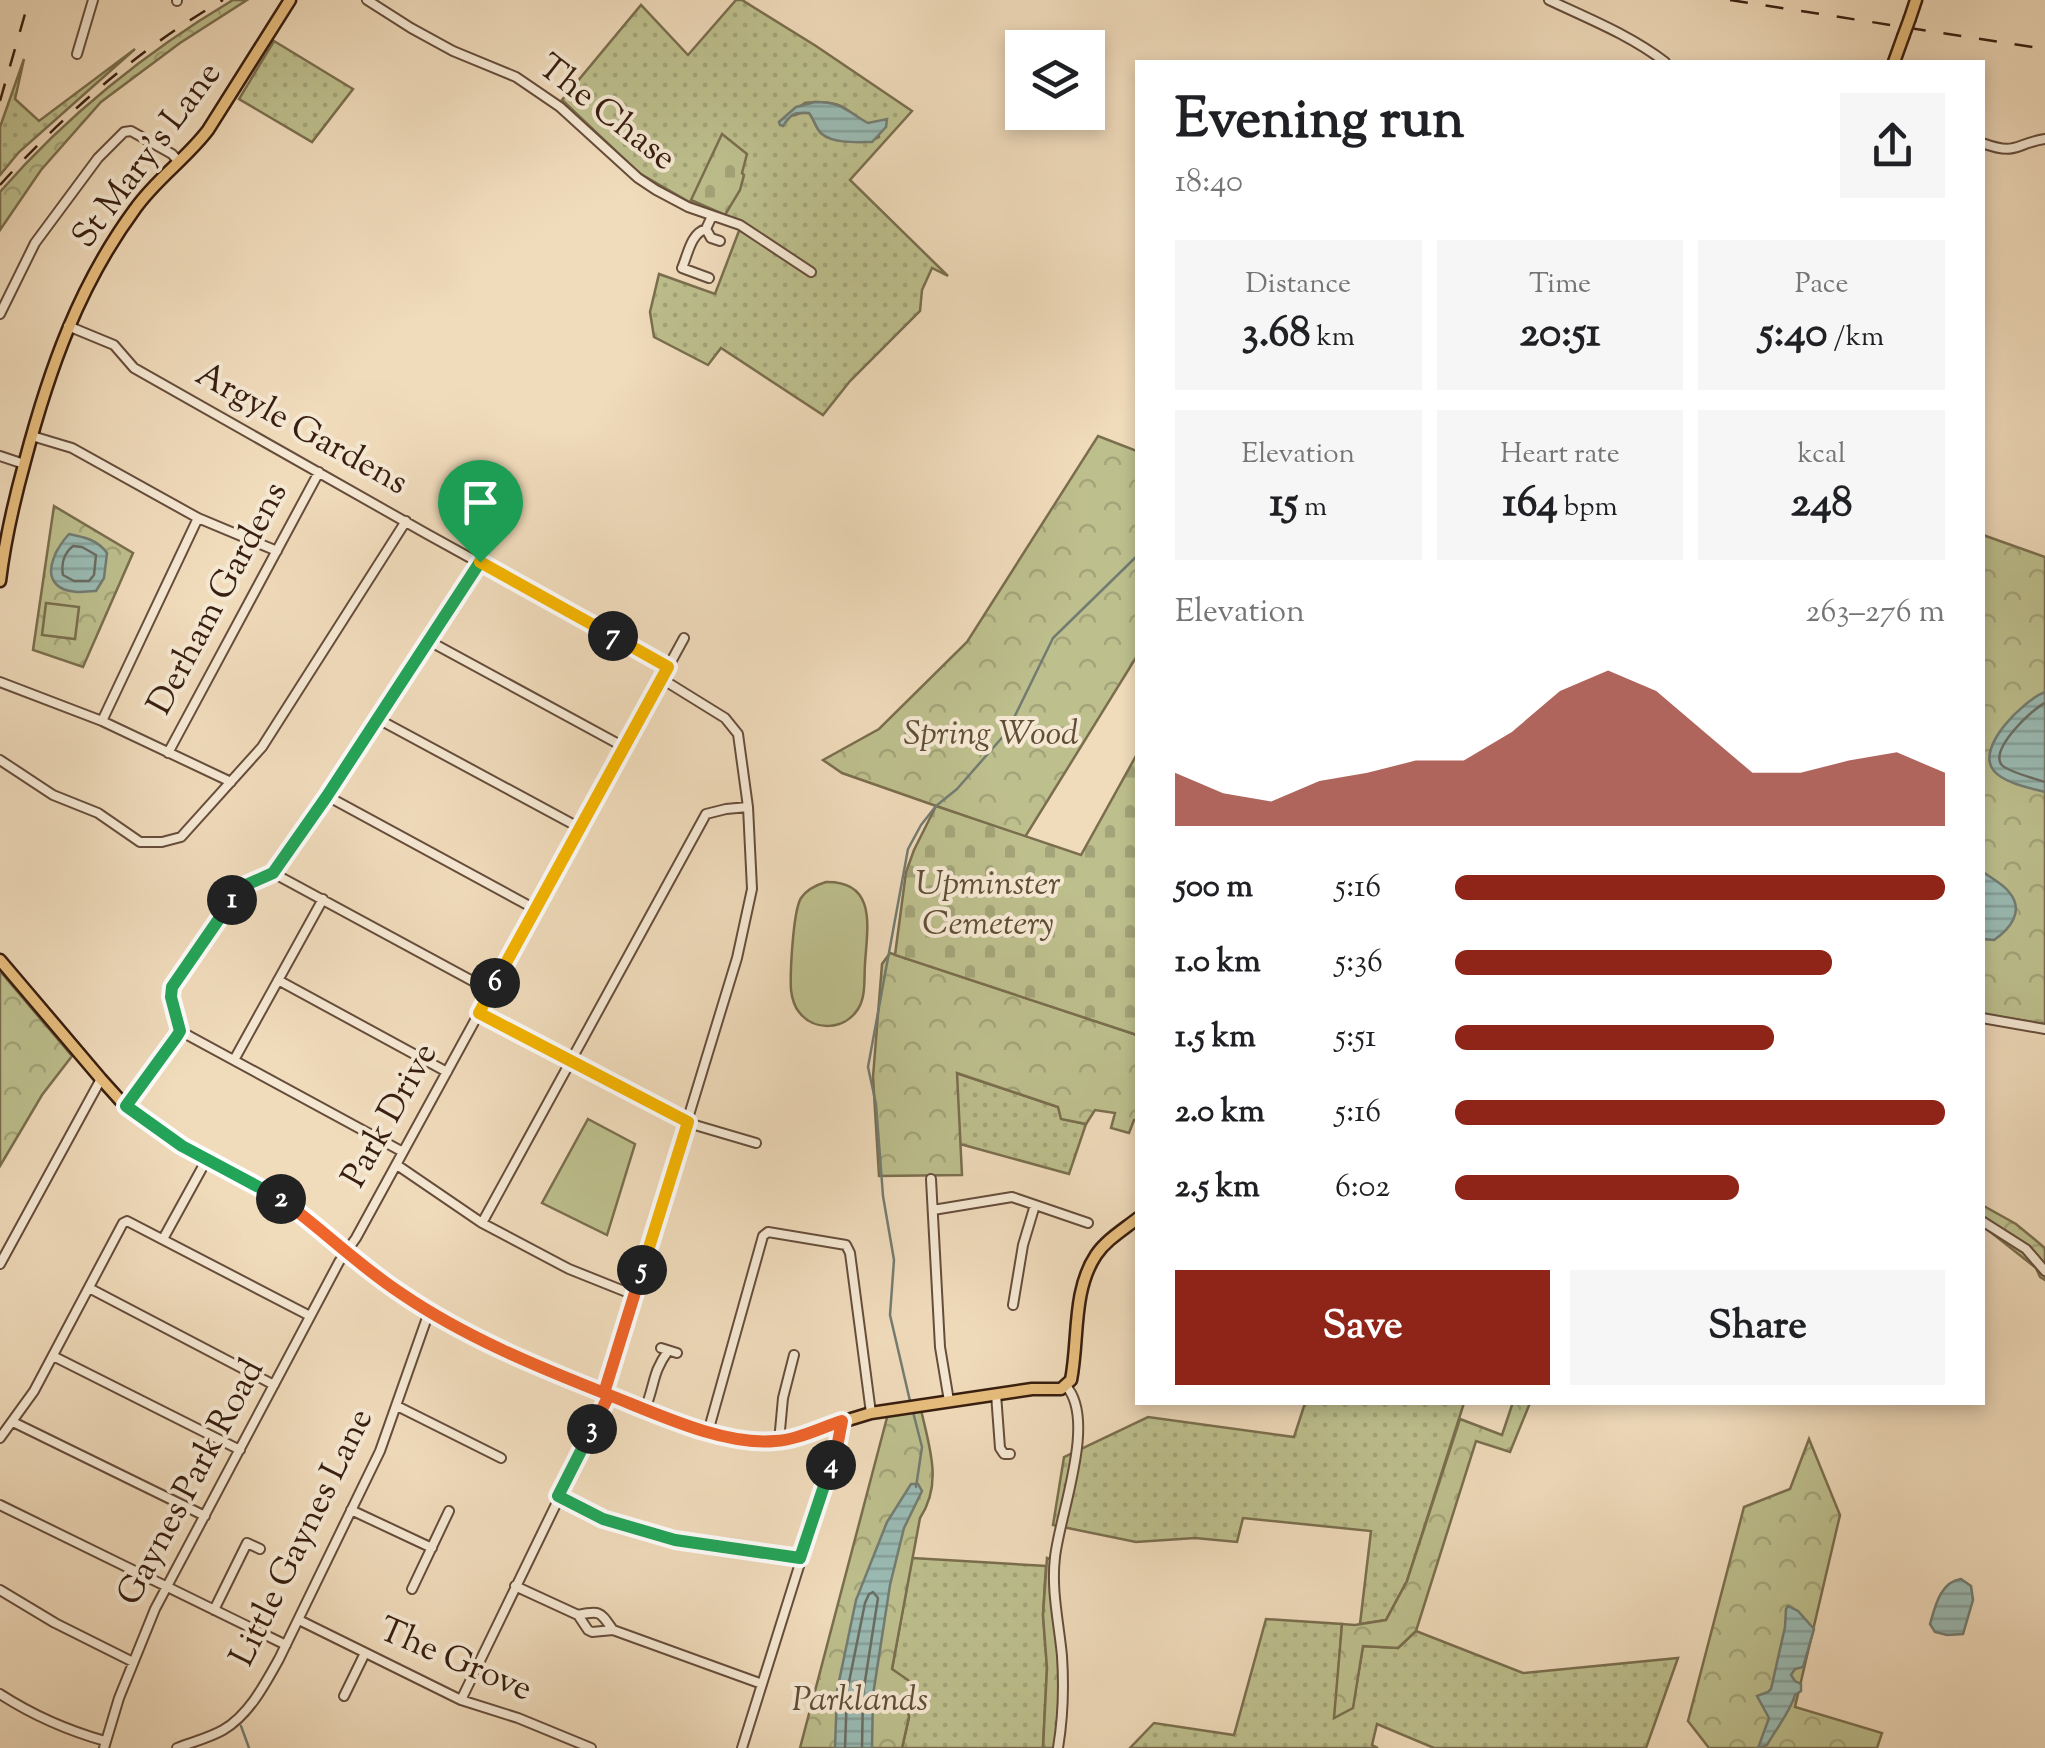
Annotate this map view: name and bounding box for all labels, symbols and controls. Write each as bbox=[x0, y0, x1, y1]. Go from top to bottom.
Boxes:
map controls bbox=[1005, 30, 1105, 130]
button: layers bbox=[1005, 30, 1105, 130]
street label: The Chase bbox=[526, 44, 686, 184]
street label: St Mary's Lane bbox=[61, 52, 235, 260]
text: Evening run bbox=[1175, 83, 1464, 162]
button: share bbox=[1840, 93, 1945, 198]
text: 18:40 bbox=[1175, 160, 1243, 206]
text: Distance bbox=[1246, 265, 1351, 305]
text: Time bbox=[1529, 265, 1591, 305]
text: Pace bbox=[1795, 265, 1848, 305]
text: 3.68 bbox=[1242, 305, 1310, 365]
text: 20:51 bbox=[1519, 305, 1601, 365]
text: 5:40 bbox=[1759, 305, 1828, 365]
text: km bbox=[1310, 318, 1355, 358]
text: /km bbox=[1828, 318, 1884, 358]
street label: Argyle Gardens bbox=[185, 351, 417, 509]
text: Elevation bbox=[1242, 435, 1355, 475]
text: Heart rate bbox=[1500, 435, 1620, 475]
text: kcal bbox=[1798, 435, 1846, 475]
pin bbox=[438, 460, 523, 563]
street label: Derham Gardens bbox=[136, 473, 302, 725]
icon: arrive bbox=[453, 475, 508, 530]
text: 15 bbox=[1269, 475, 1298, 535]
text: 164 bbox=[1502, 475, 1558, 535]
text: 248 bbox=[1791, 475, 1853, 535]
text: m bbox=[1298, 488, 1327, 528]
text: bpm bbox=[1558, 488, 1618, 528]
text: Elevation bbox=[1175, 590, 1305, 636]
text: 263–276 m bbox=[1806, 590, 1945, 636]
pin: 7 bbox=[588, 611, 638, 661]
text: 7 bbox=[606, 616, 620, 656]
park label: Spring Wood bbox=[904, 710, 1078, 761]
park label: Upminster Cemetery bbox=[915, 860, 1061, 951]
text: 500 m bbox=[1175, 865, 1253, 911]
text: 5:16 bbox=[1335, 865, 1381, 911]
pin: 1 bbox=[207, 875, 257, 925]
text: 1 bbox=[227, 880, 237, 920]
text: 1.0 km bbox=[1175, 940, 1261, 986]
text: 5:36 bbox=[1335, 940, 1383, 986]
pin: 6 bbox=[470, 958, 520, 1008]
text: 6 bbox=[488, 963, 502, 1003]
text: 1.5 km bbox=[1175, 1015, 1256, 1061]
text: 5:51 bbox=[1335, 1015, 1376, 1061]
street label: Park Drive bbox=[330, 1034, 452, 1198]
text: 2.0 km bbox=[1175, 1090, 1265, 1136]
text: 5:16 bbox=[1335, 1090, 1381, 1136]
text: 2.5 km bbox=[1175, 1165, 1260, 1211]
text: 6:02 bbox=[1335, 1165, 1390, 1211]
pin: 2 bbox=[256, 1174, 306, 1224]
text: 2 bbox=[274, 1179, 288, 1219]
pin: 5 bbox=[617, 1245, 667, 1295]
text: 5 bbox=[637, 1250, 647, 1290]
button: Save bbox=[1175, 1270, 1550, 1385]
button: Share bbox=[1570, 1270, 1945, 1385]
street label: Gaynes Park Road bbox=[105, 1350, 279, 1615]
street label: Little Gaynes Lane bbox=[218, 1400, 388, 1676]
pin: 3 bbox=[567, 1404, 617, 1454]
text: 3 bbox=[586, 1409, 598, 1449]
pin: 4 bbox=[806, 1440, 856, 1490]
text: 4 bbox=[824, 1445, 838, 1485]
street label: The Grove bbox=[370, 1606, 540, 1716]
park label: Parklands bbox=[792, 1676, 928, 1727]

